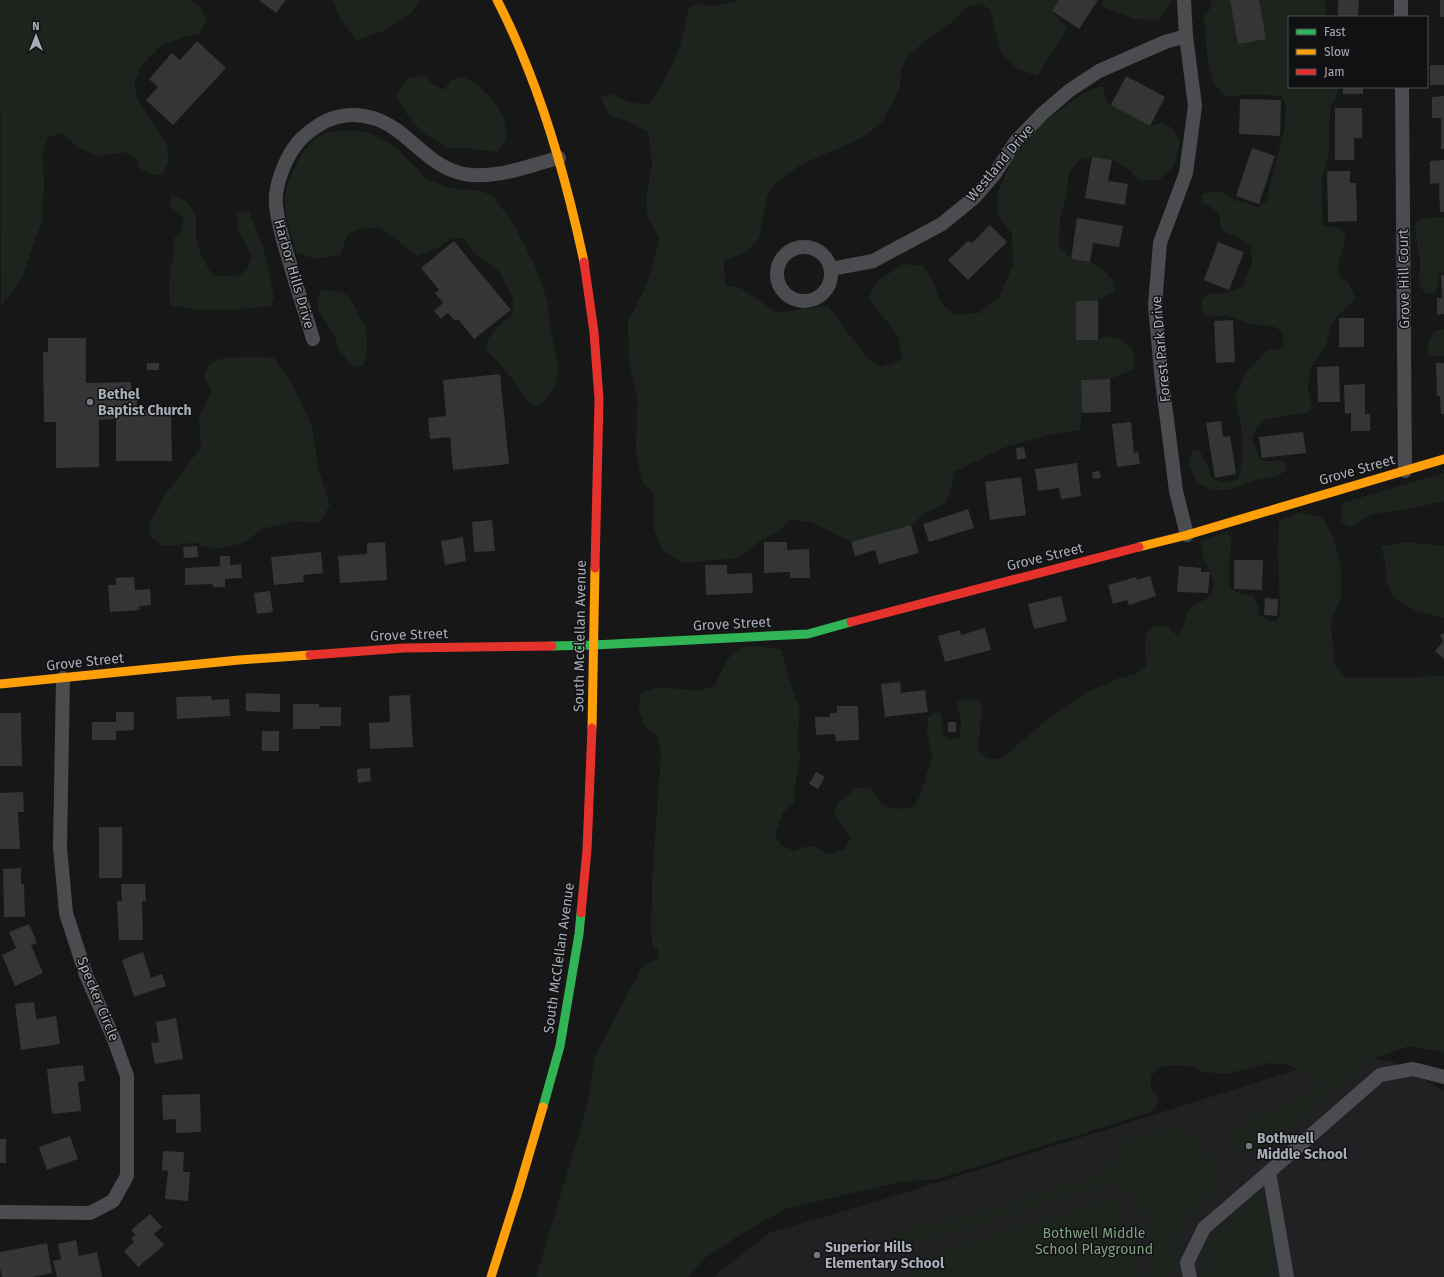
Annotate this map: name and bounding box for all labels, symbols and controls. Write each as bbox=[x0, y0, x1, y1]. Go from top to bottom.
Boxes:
north arrow bbox=[16, 16, 56, 56]
legend bbox=[1288, 16, 1428, 88]
text: N bbox=[32, 20, 40, 33]
text: Fast bbox=[1324, 25, 1346, 39]
text: Slow bbox=[1324, 45, 1350, 59]
text: Jam bbox=[1324, 65, 1344, 79]
street label: Westland Drive bbox=[963, 121, 1037, 205]
street label: Harbor Hills Drive bbox=[270, 217, 318, 331]
street label: Grove Hill Court bbox=[1395, 228, 1413, 329]
street label: Forest Park Drive bbox=[1148, 295, 1174, 403]
place label: Bethel Baptist Church bbox=[98, 386, 191, 419]
marker: Bethel Baptist Church bbox=[85, 397, 95, 407]
street label: Grove Street bbox=[1317, 451, 1398, 489]
street label: Grove Street bbox=[1005, 539, 1086, 575]
street label: South McClellan Avenue bbox=[570, 560, 590, 712]
street label: Grove Street bbox=[693, 613, 772, 635]
street label: Grove Street bbox=[370, 625, 449, 645]
street label: Grove Street bbox=[45, 649, 126, 675]
street label: South McClellan Avenue bbox=[540, 882, 578, 1034]
street label: Specker Circle bbox=[73, 954, 123, 1044]
place label: Bothwell Middle School bbox=[1257, 1130, 1348, 1163]
marker: Bothwell Middle School bbox=[1244, 1141, 1254, 1151]
park label: Bothwell Middle School Playground bbox=[1035, 1225, 1153, 1258]
place label: Superior Hills Elementary School bbox=[825, 1239, 945, 1272]
marker: Superior Hills Elementary School bbox=[812, 1250, 822, 1260]

